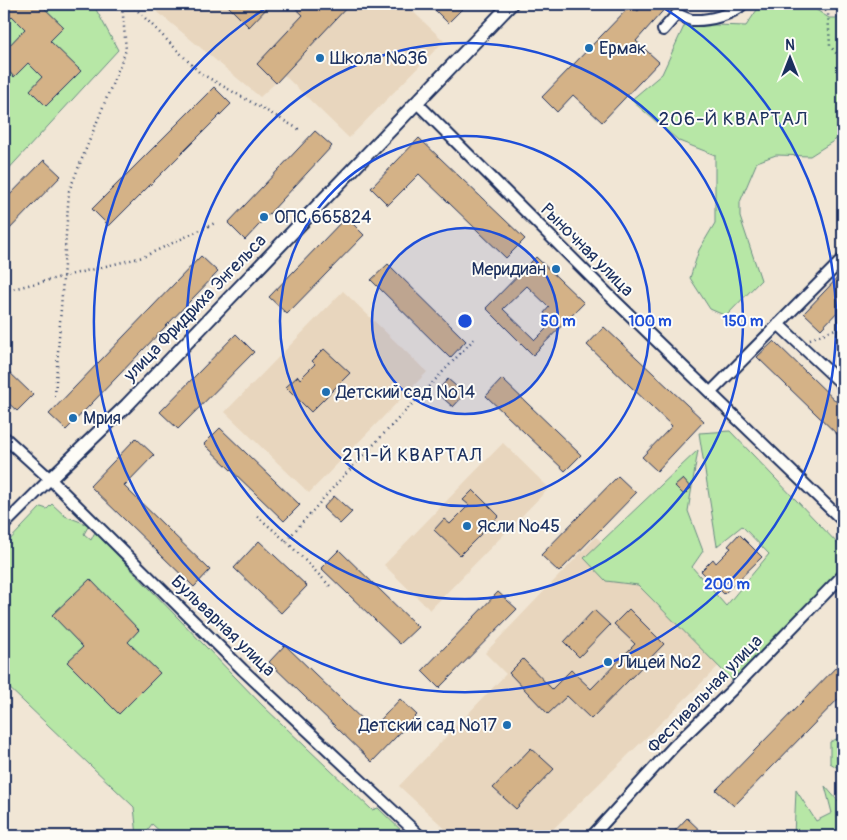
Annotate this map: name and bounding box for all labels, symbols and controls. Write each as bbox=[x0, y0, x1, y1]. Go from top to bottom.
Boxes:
north arrow bbox=[764, 32, 814, 82]
place label: Ермак bbox=[599, 37, 646, 60]
text: N bbox=[785, 37, 795, 54]
marker: Ермак bbox=[583, 42, 595, 54]
place label: Школа №36 bbox=[330, 47, 428, 70]
marker: Школа №36 bbox=[314, 52, 326, 64]
district label: 206-Й КВАРТАЛ bbox=[658, 107, 808, 131]
street label: Рыночная улица bbox=[535, 198, 639, 302]
place label: ОПС 665824 bbox=[274, 206, 372, 229]
marker: ОПС 665824 bbox=[258, 211, 270, 223]
street label: улица Фридриха Энгельса bbox=[118, 230, 271, 387]
place label: Меридиан bbox=[471, 258, 546, 281]
marker: Меридиан bbox=[550, 263, 562, 275]
centre of rings bbox=[456, 312, 474, 330]
text: 50 m bbox=[541, 312, 575, 331]
text: 100 m bbox=[629, 312, 671, 331]
text: 150 m bbox=[723, 312, 763, 331]
place label: Детский сад №14 bbox=[335, 381, 476, 404]
marker: Детский сад №14 bbox=[320, 386, 332, 398]
place label: Мрия bbox=[83, 407, 121, 430]
marker: Мрия bbox=[67, 412, 79, 424]
district label: 211-Й КВАРТАЛ bbox=[342, 443, 482, 467]
place label: Ясли №45 bbox=[477, 515, 560, 538]
marker: Ясли №45 bbox=[461, 520, 473, 532]
street label: Бульварная улица bbox=[166, 570, 280, 682]
text: 200 m bbox=[704, 575, 750, 594]
street label: Фестивальная улица bbox=[642, 630, 768, 758]
place label: Лицей №2 bbox=[617, 651, 701, 674]
marker: Лицей №2 bbox=[602, 656, 614, 668]
place label: Детский сад №17 bbox=[358, 714, 497, 737]
marker: Детский сад №17 bbox=[501, 719, 513, 731]

